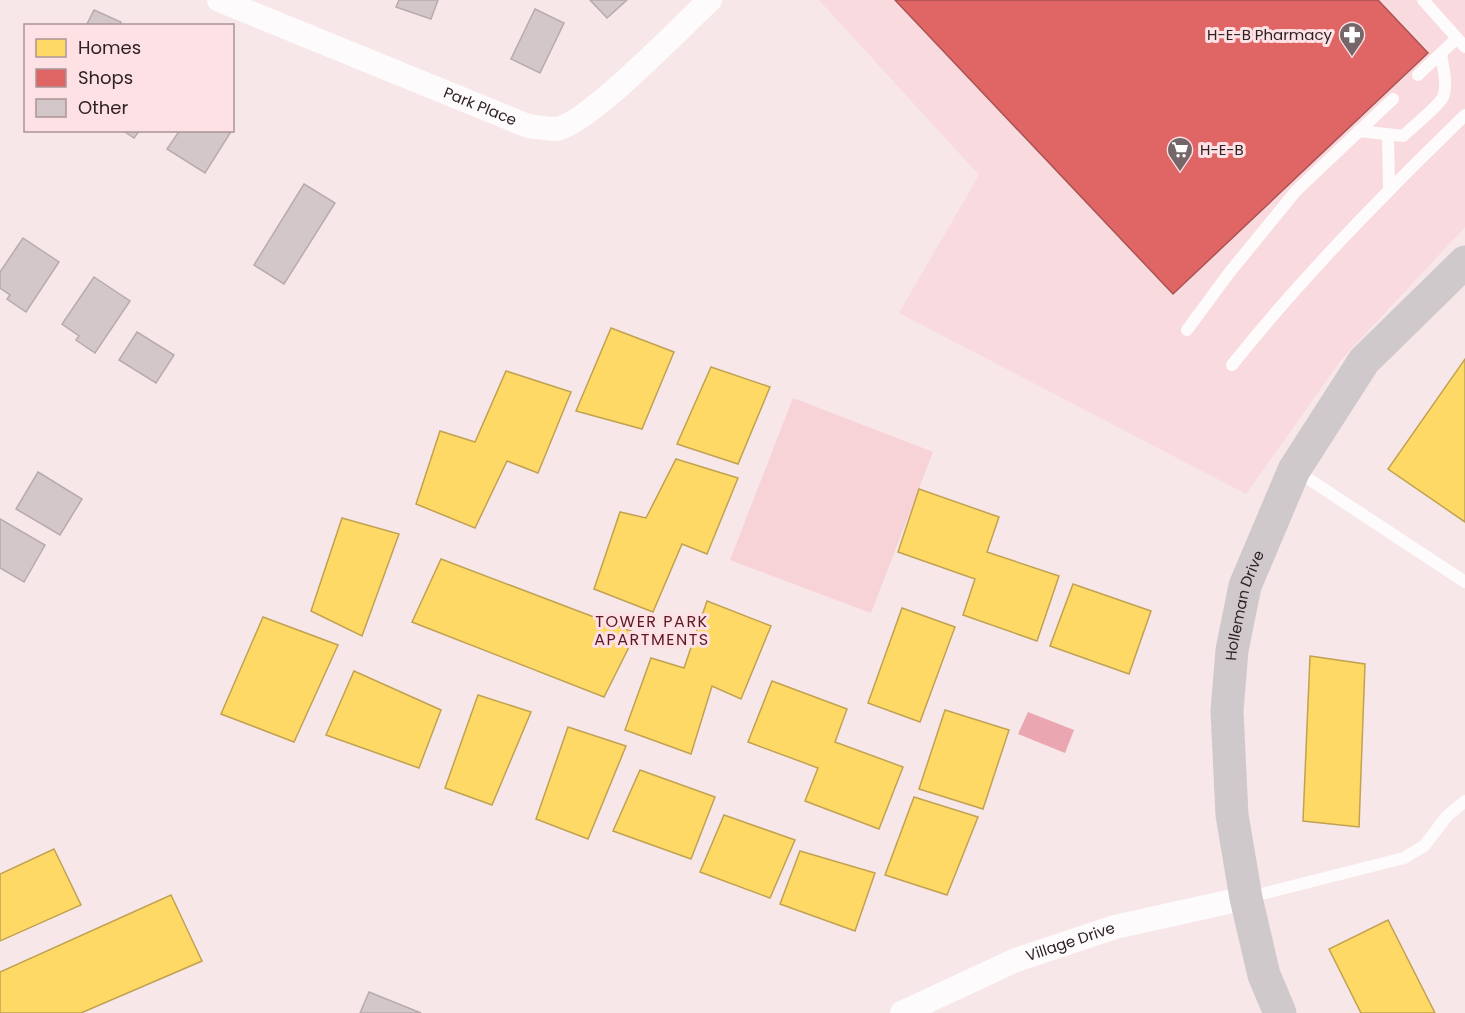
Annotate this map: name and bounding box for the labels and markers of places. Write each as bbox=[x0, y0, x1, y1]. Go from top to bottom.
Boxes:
pharmacy icon: H-E-B Pharmacy bbox=[1337, 20, 1367, 58]
place label: H-E-B Pharmacy bbox=[1207, 24, 1333, 45]
supermarket icon: H-E-B bbox=[1165, 135, 1195, 173]
place label: H-E-B bbox=[1200, 139, 1244, 160]

